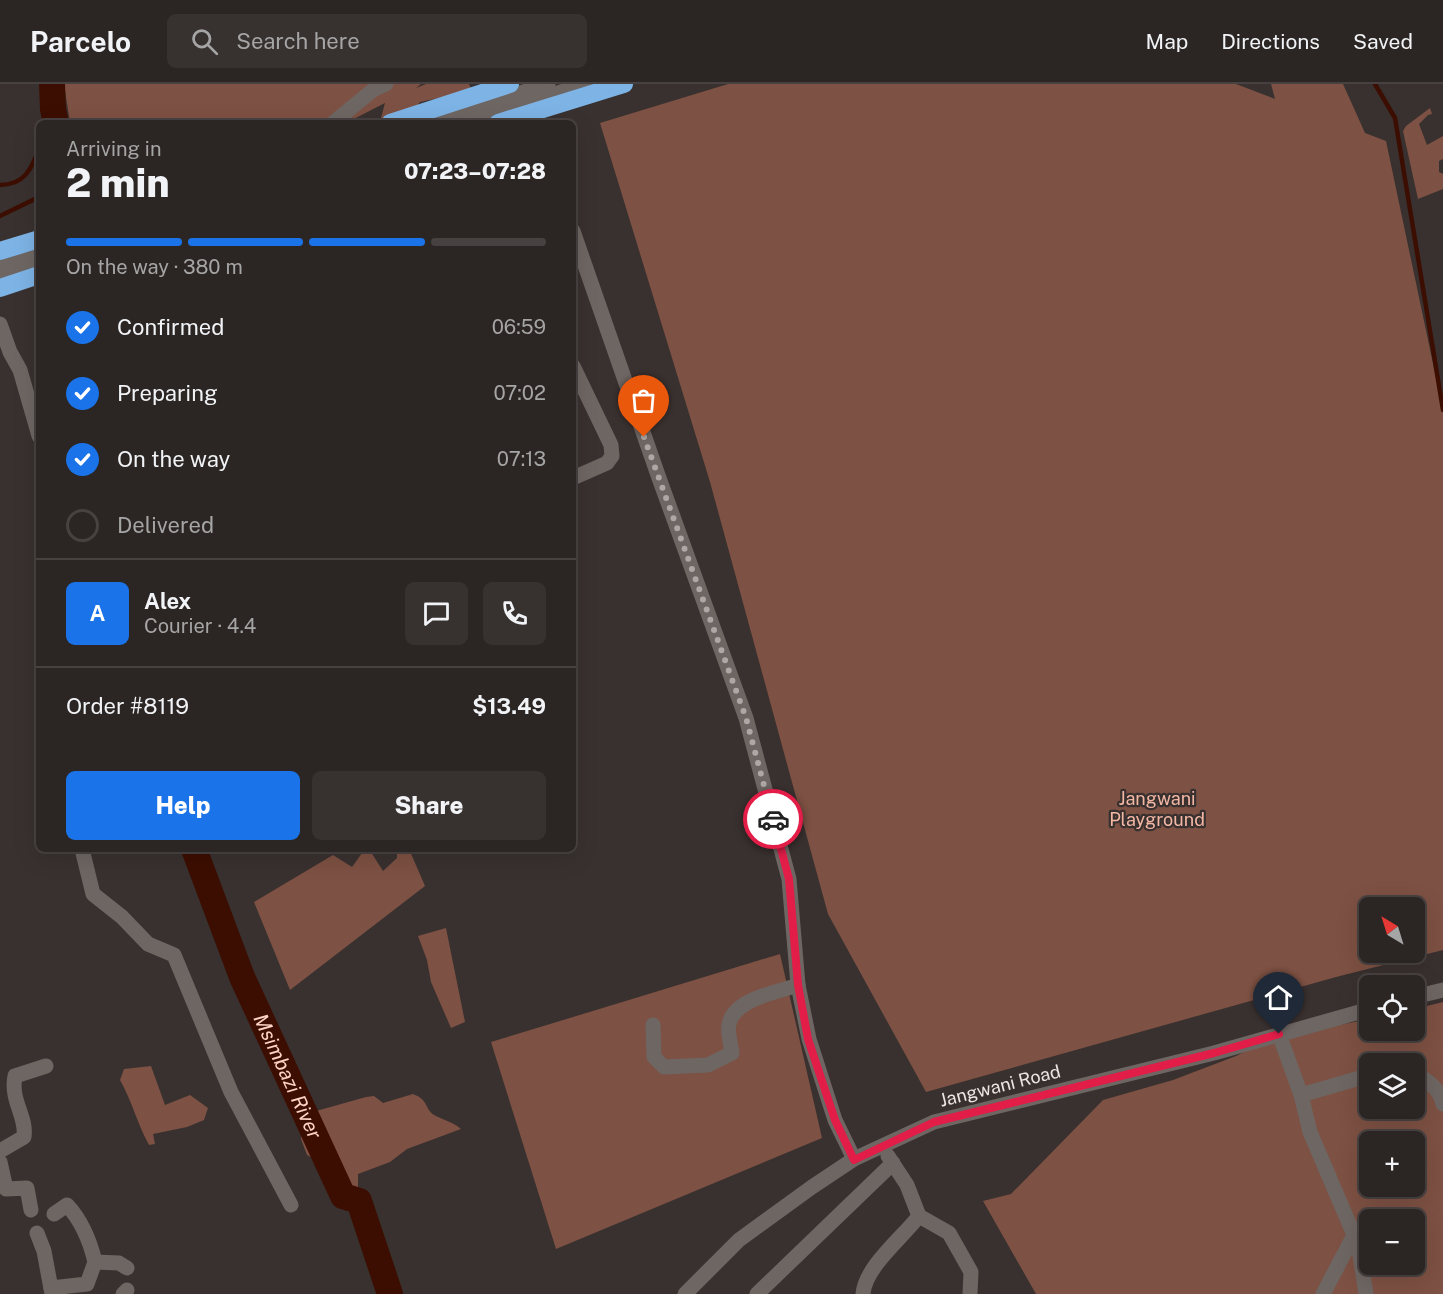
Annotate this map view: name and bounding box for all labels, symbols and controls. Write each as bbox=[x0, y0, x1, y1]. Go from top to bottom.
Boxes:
search box bbox=[167, 14, 587, 68]
text: Parcelo bbox=[30, 25, 131, 58]
icon: search bbox=[188, 25, 221, 58]
text: Search here bbox=[236, 28, 360, 54]
text: Map bbox=[1146, 29, 1188, 54]
text: Directions bbox=[1221, 29, 1320, 54]
text: Saved bbox=[1353, 29, 1413, 54]
text: Arriving in bbox=[66, 137, 161, 161]
text: 07:23–07:28 bbox=[404, 158, 546, 184]
text: 2 min bbox=[66, 160, 170, 206]
text: On the way · 380 m bbox=[66, 255, 243, 279]
icon: check bbox=[66, 311, 99, 344]
text: Confirmed bbox=[117, 314, 224, 340]
text: 06:59 bbox=[492, 315, 546, 339]
pin bbox=[618, 375, 669, 437]
icon: check bbox=[66, 377, 99, 410]
text: Preparing bbox=[117, 380, 218, 406]
text: 07:02 bbox=[493, 381, 546, 405]
icon: bag bbox=[627, 384, 660, 417]
icon: check bbox=[66, 443, 99, 476]
text: On the way bbox=[117, 446, 230, 472]
text: 07:13 bbox=[497, 447, 546, 471]
text: Delivered bbox=[117, 512, 214, 538]
button: chat bbox=[405, 582, 468, 645]
button: phone bbox=[483, 582, 546, 645]
text: Alex bbox=[144, 588, 191, 614]
text: A bbox=[90, 600, 105, 626]
text: Courier · 4.4 bbox=[144, 614, 256, 638]
text: Order #8119 bbox=[66, 693, 189, 719]
text: $13.49 bbox=[472, 693, 546, 719]
button: Help bbox=[66, 771, 300, 840]
button: Share bbox=[312, 771, 546, 840]
park label: Jangwani Playground bbox=[1109, 788, 1205, 830]
courier bbox=[743, 789, 803, 849]
icon: car bbox=[757, 803, 790, 836]
north arrow bbox=[1359, 897, 1425, 963]
map controls bbox=[1359, 897, 1425, 1275]
pin bbox=[1253, 972, 1304, 1034]
button: locate bbox=[1359, 975, 1425, 1041]
icon: home bbox=[1262, 981, 1295, 1014]
water label: Msimbazi River bbox=[249, 1010, 327, 1143]
button: layers bbox=[1359, 1053, 1425, 1119]
street label: Jangwani Road bbox=[937, 1060, 1063, 1111]
button: + bbox=[1359, 1131, 1425, 1197]
button: − bbox=[1359, 1209, 1425, 1275]

